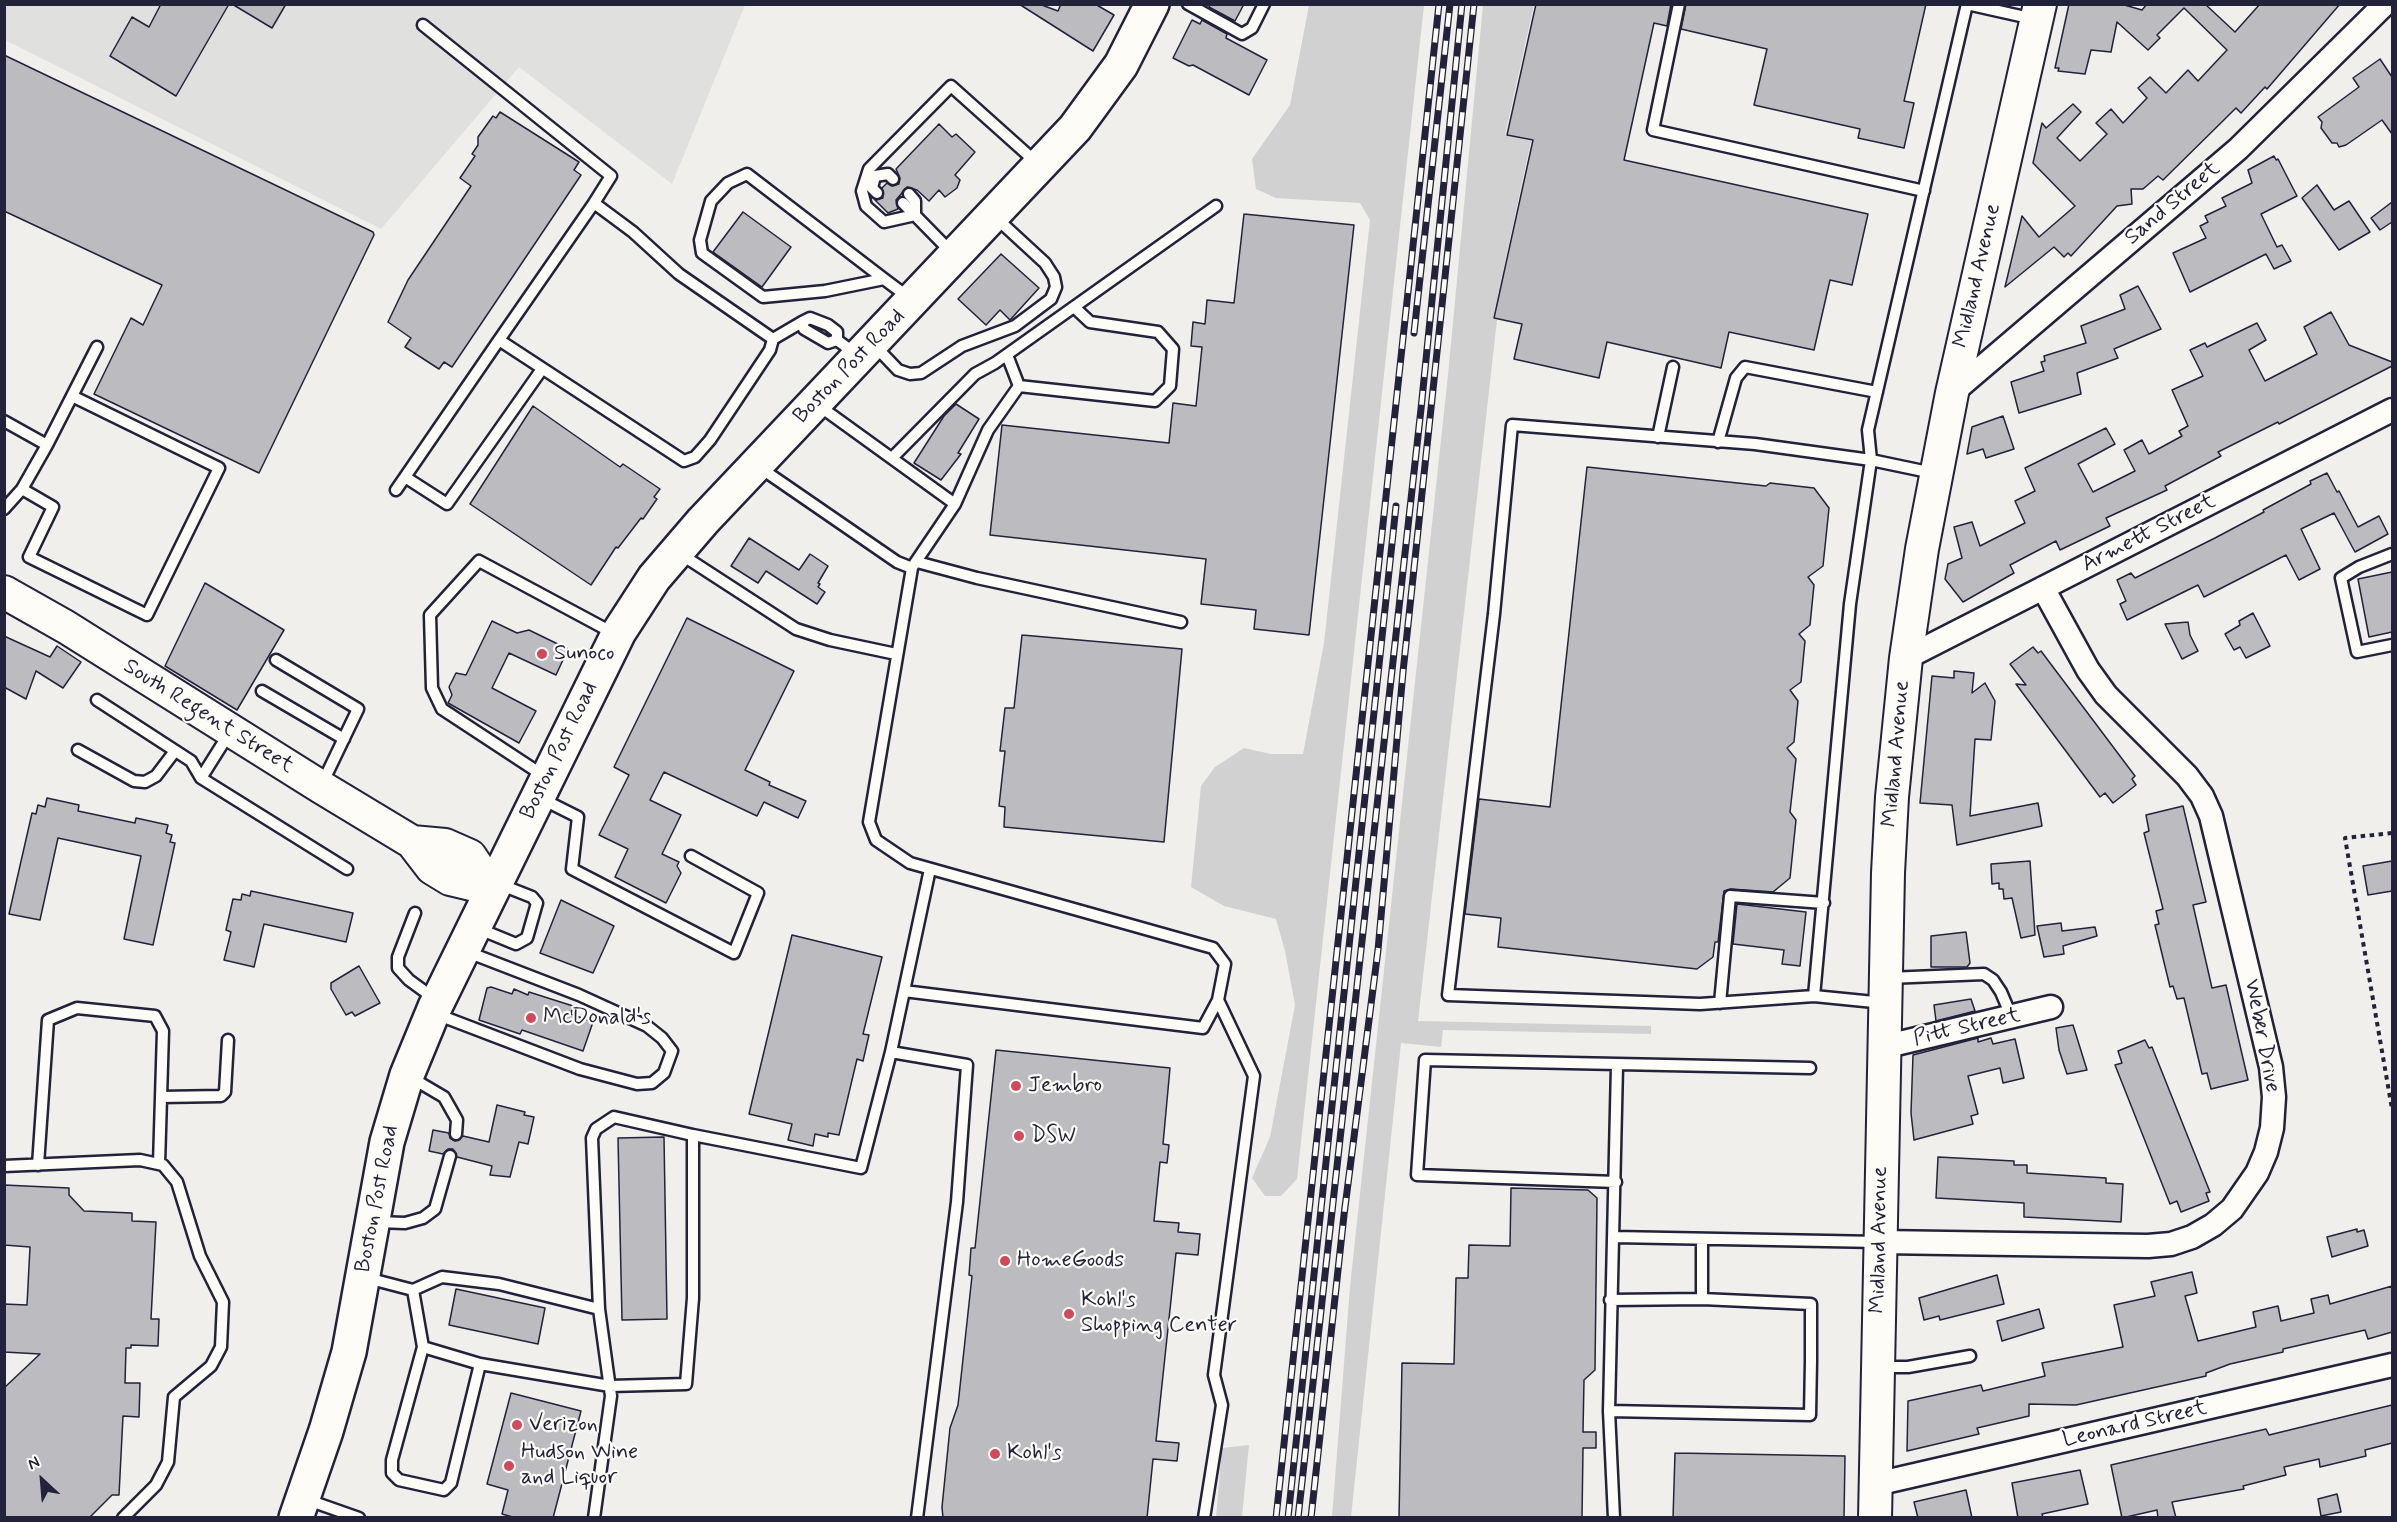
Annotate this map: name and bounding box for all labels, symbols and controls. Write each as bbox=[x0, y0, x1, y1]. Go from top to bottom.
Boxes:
street label: Sand Street bbox=[2120, 157, 2226, 251]
street label: Midland Avenue bbox=[1949, 201, 2007, 351]
street label: Boston Post Road bbox=[789, 304, 911, 430]
street label: Armett Street bbox=[2078, 489, 2220, 579]
place label: Sunoco bbox=[554, 641, 614, 667]
marker: Sunoco bbox=[535, 647, 549, 661]
street label: South Regent Street bbox=[118, 654, 298, 780]
street label: Boston Post Road bbox=[515, 678, 605, 824]
street label: Midland Avenue bbox=[1877, 679, 1917, 829]
street label: Weber Drive bbox=[2237, 977, 2285, 1095]
street label: Pitt Street bbox=[1911, 1003, 2023, 1053]
place label: McDonald's bbox=[543, 1005, 651, 1031]
marker: McDonald's bbox=[524, 1011, 538, 1025]
place label: Jembro bbox=[1028, 1073, 1102, 1099]
marker: Jembro bbox=[1009, 1079, 1023, 1093]
street label: Boston Post Road bbox=[351, 1123, 405, 1275]
place label: DSW bbox=[1031, 1123, 1076, 1149]
marker: DSW bbox=[1012, 1129, 1026, 1143]
street label: Midland Avenue bbox=[1866, 1166, 1894, 1314]
place label: HomeGoods bbox=[1017, 1248, 1124, 1274]
marker: HomeGoods bbox=[998, 1254, 1012, 1268]
place label: Kohl's Shopping Center bbox=[1081, 1288, 1237, 1340]
marker: Kohl's Shopping Center bbox=[1062, 1307, 1076, 1321]
street label: Leonard Street bbox=[2060, 1396, 2210, 1454]
place label: Verizon bbox=[529, 1412, 598, 1438]
marker: Verizon bbox=[510, 1418, 524, 1432]
place label: Hudson Wine and Liquor bbox=[521, 1440, 638, 1492]
place label: Kohl's bbox=[1007, 1441, 1062, 1467]
marker: Kohl's bbox=[988, 1447, 1002, 1461]
north arrow bbox=[12, 1450, 72, 1510]
text: N bbox=[24, 1452, 43, 1475]
marker: Hudson Wine and Liquor bbox=[502, 1459, 516, 1473]

